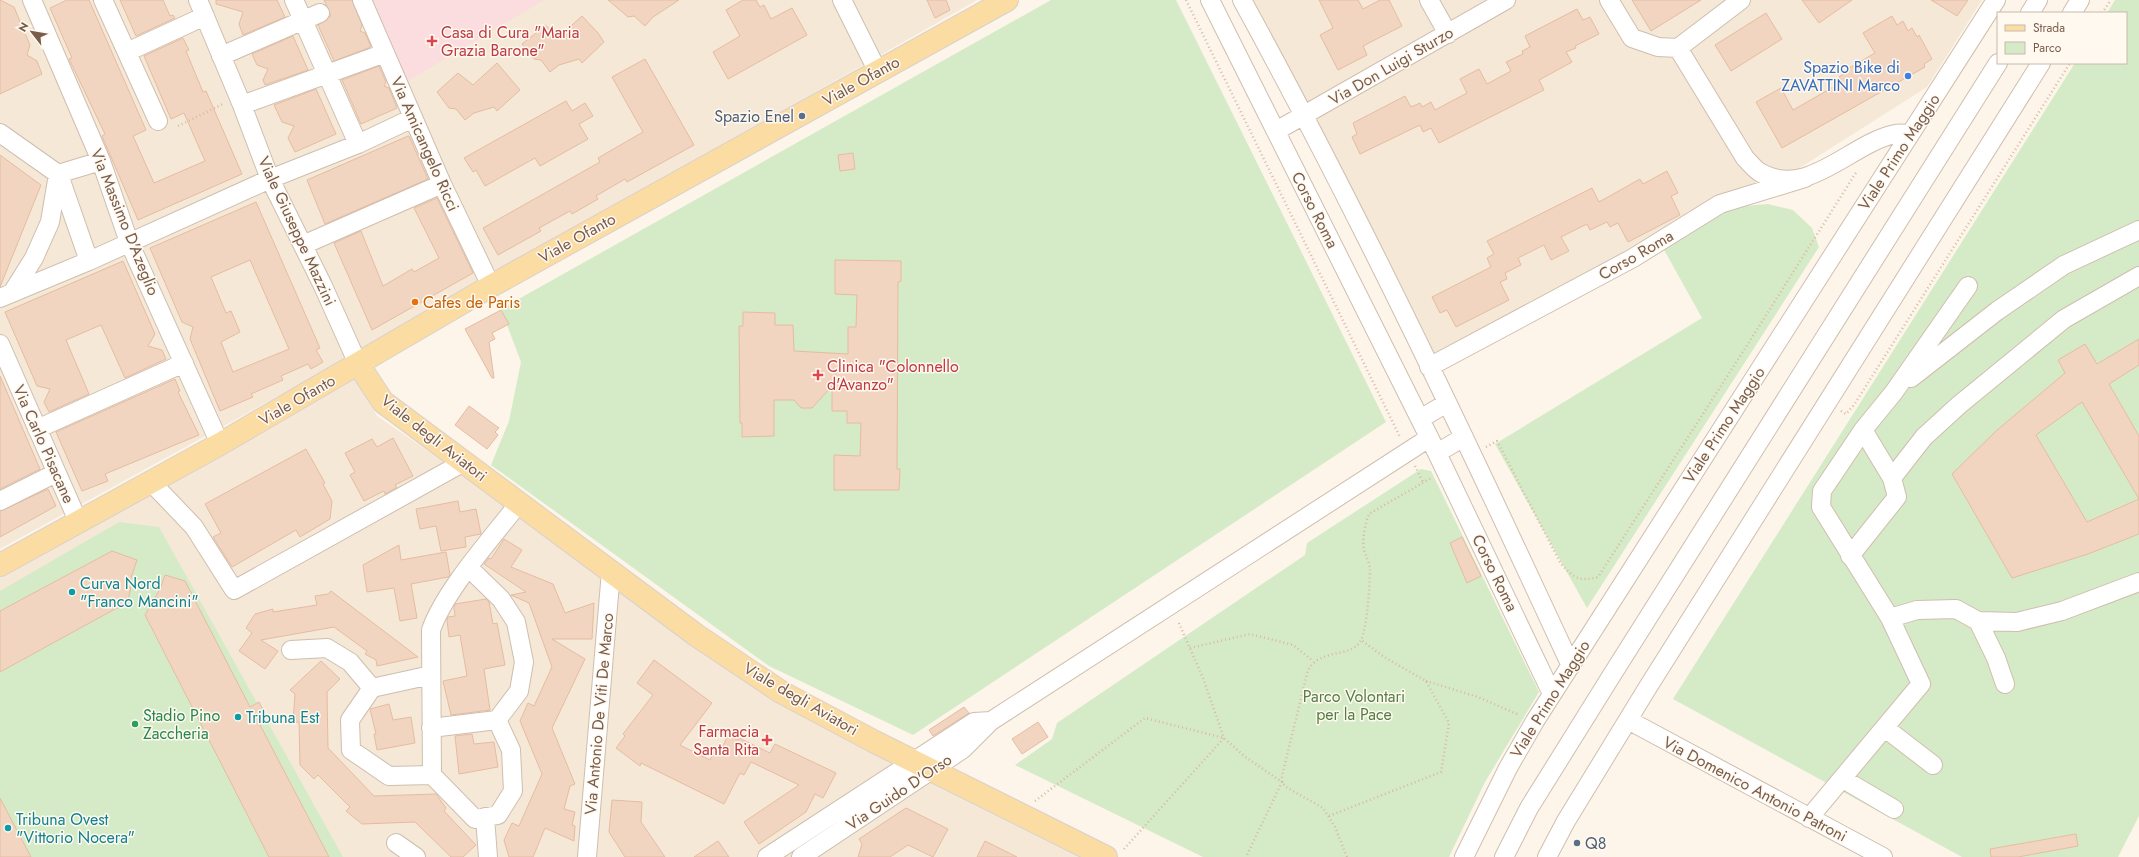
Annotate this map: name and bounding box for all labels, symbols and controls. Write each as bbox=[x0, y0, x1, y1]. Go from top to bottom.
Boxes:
north arrow bbox=[12, 12, 52, 52]
legend bbox=[1997, 12, 2127, 64]
text: N bbox=[14, 19, 33, 35]
text: Strada bbox=[2033, 19, 2065, 37]
place label: Casa di Cura "Maria Grazia Barone" bbox=[441, 21, 579, 62]
street label: Via Don Luigi Sturzo bbox=[1324, 21, 1458, 111]
marker: Casa di Cura "Maria Grazia Barone" bbox=[426, 35, 438, 47]
text: Parco bbox=[2033, 39, 2062, 57]
street label: Viale Ofanto bbox=[818, 50, 904, 112]
place label: Spazio Bike di ZAVATTINI Marco bbox=[1781, 56, 1900, 97]
marker: Spazio Bike di ZAVATTINI Marco bbox=[1903, 71, 1913, 81]
street label: Via Amicangelo Ricci bbox=[385, 73, 465, 215]
street label: Viale Primo Maggio bbox=[1853, 89, 1946, 215]
place label: Spazio Enel bbox=[714, 105, 794, 128]
marker: Spazio Enel bbox=[797, 111, 807, 121]
street label: Via Massimo D'Azeglio bbox=[85, 145, 165, 299]
street label: Viale Giuseppe Mazzini bbox=[252, 152, 342, 310]
street label: Corso Roma bbox=[1286, 168, 1344, 252]
street label: Viale Ofanto bbox=[534, 207, 620, 269]
street label: Corso Roma bbox=[1594, 224, 1678, 286]
place label: Cafes de Paris bbox=[423, 291, 520, 314]
marker: Cafes de Paris bbox=[410, 297, 420, 307]
place label: Clinica "Colonnello d'Avanzo" bbox=[827, 355, 959, 396]
street label: Viale Primo Maggio bbox=[1678, 362, 1771, 488]
street label: Viale Ofanto bbox=[254, 369, 340, 431]
marker: Clinica "Colonnello d'Avanzo" bbox=[812, 369, 824, 381]
street label: Via Carlo Pisacane bbox=[8, 381, 80, 507]
street label: Viale degli Aviatori bbox=[376, 389, 492, 487]
street label: Corso Roma bbox=[1466, 531, 1524, 615]
place label: Curva Nord "Franco Mancini" bbox=[80, 572, 199, 613]
marker: Curva Nord "Franco Mancini" bbox=[67, 587, 77, 597]
street label: Via Antonio De Viti De Marco bbox=[579, 612, 619, 816]
street label: Viale Primo Maggio bbox=[1504, 635, 1596, 762]
street label: Viale degli Aviatori bbox=[739, 657, 863, 741]
park label: Parco Volontari per la Pace bbox=[1303, 685, 1405, 726]
place label: Stadio Pino Zaccheria bbox=[143, 704, 220, 745]
place label: Tribuna Est bbox=[246, 706, 319, 729]
marker: Tribuna Est bbox=[233, 712, 243, 722]
marker: Stadio Pino Zaccheria bbox=[130, 719, 140, 729]
place label: Farmacia Santa Rita bbox=[693, 720, 759, 761]
street label: Via Domenico Antonio Patroni bbox=[1659, 731, 1851, 847]
marker: Farmacia Santa Rita bbox=[762, 735, 772, 745]
street label: Via Guido D'Orso bbox=[842, 748, 957, 836]
place label: Tribuna Ovest "Vittorio Nocera" bbox=[16, 808, 135, 849]
marker: Tribuna Ovest "Vittorio Nocera" bbox=[3, 823, 13, 833]
place label: Q8 bbox=[1585, 832, 1606, 855]
marker: Q8 bbox=[1572, 838, 1582, 848]

